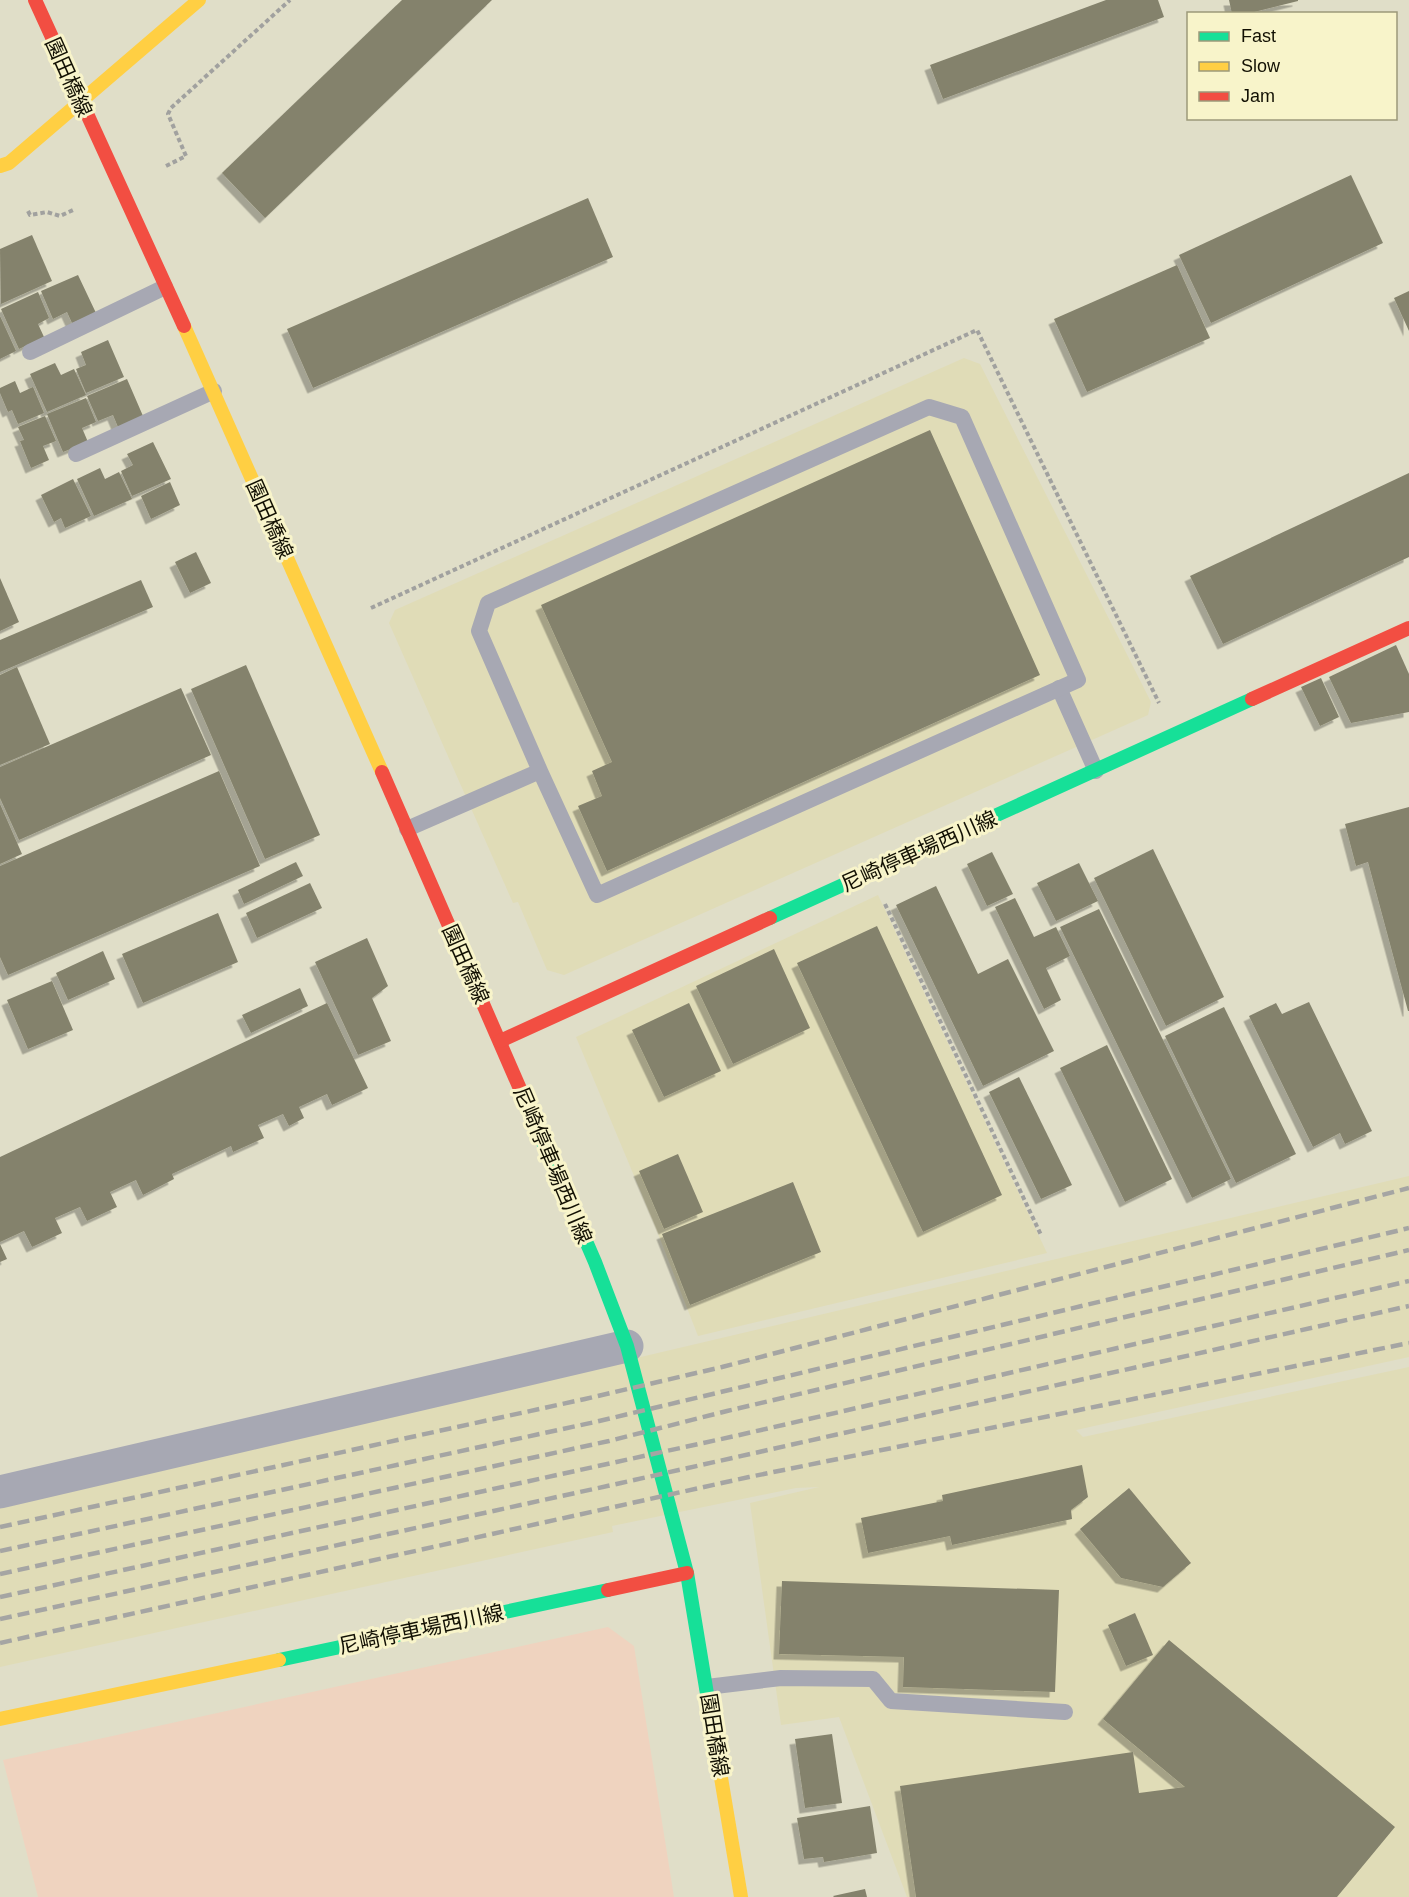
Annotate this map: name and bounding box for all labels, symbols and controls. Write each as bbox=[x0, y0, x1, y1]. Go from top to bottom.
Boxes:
legend bbox=[1187, 12, 1397, 120]
text: Fast bbox=[1241, 26, 1276, 46]
street label: 園田橋線 bbox=[41, 34, 97, 120]
text: Slow bbox=[1241, 56, 1281, 76]
text: Jam bbox=[1241, 86, 1275, 106]
street label: 園田橋線 bbox=[242, 476, 298, 562]
street label: 尼崎停車場西川線 bbox=[838, 806, 1000, 896]
street label: 園田橋線 bbox=[438, 921, 494, 1007]
street label: 尼崎停車場西川線 bbox=[510, 1083, 596, 1247]
street label: 尼崎停車場西川線 bbox=[336, 1600, 506, 1658]
street label: 園田橋線 bbox=[697, 1692, 733, 1778]

